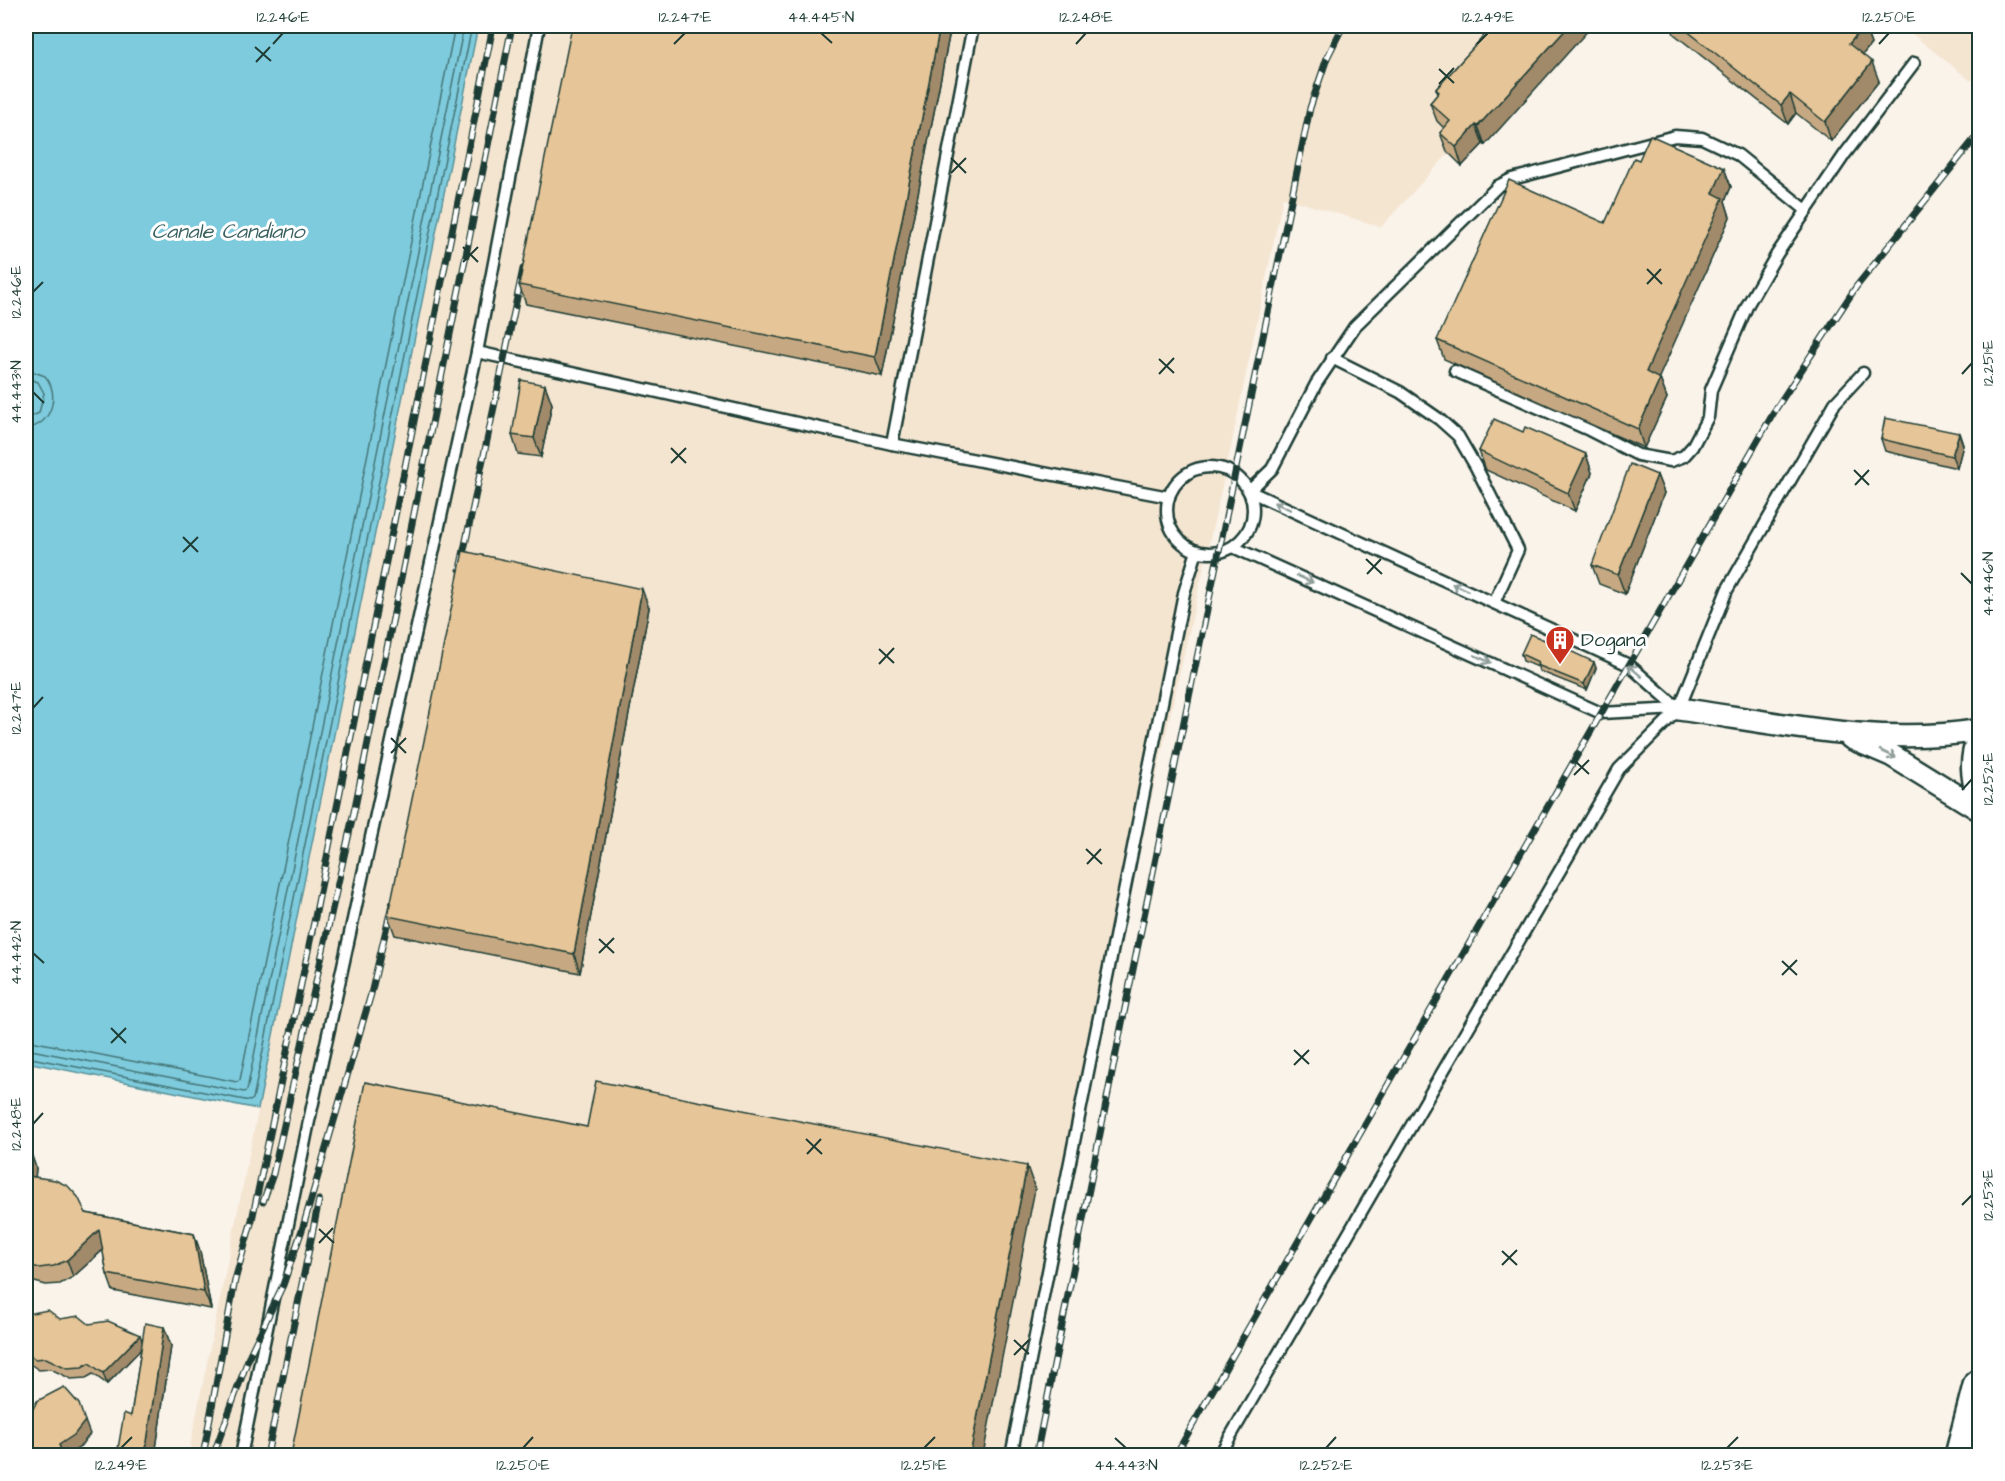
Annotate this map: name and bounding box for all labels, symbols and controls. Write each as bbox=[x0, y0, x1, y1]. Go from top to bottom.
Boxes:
text: 12.246°E bbox=[257, 7, 310, 28]
text: 12.247°E bbox=[659, 7, 712, 28]
text: 44.445°N bbox=[788, 7, 854, 28]
text: 12.248°E bbox=[1059, 7, 1113, 28]
text: 12.249°E bbox=[1462, 7, 1514, 28]
text: 12.250°E bbox=[1862, 7, 1916, 28]
water label: Canale Candiano bbox=[152, 217, 307, 246]
text: 12.246°E bbox=[6, 265, 27, 318]
text: 12.251°E bbox=[1978, 340, 1999, 386]
text: 44.443°N bbox=[6, 360, 27, 424]
one-way arrow bbox=[1274, 500, 1292, 511]
text: 44.446°N bbox=[1978, 551, 1999, 617]
one-way arrow bbox=[1296, 574, 1314, 585]
one-way arrow bbox=[1451, 580, 1469, 592]
building icon: Dogana bbox=[1544, 624, 1576, 666]
place label: Dogana bbox=[1581, 626, 1646, 655]
one-way arrow bbox=[1473, 654, 1491, 666]
one-way arrow bbox=[1628, 664, 1643, 678]
text: 12.247°E bbox=[6, 681, 27, 734]
one-way arrow bbox=[1878, 749, 1896, 761]
text: 12.252°E bbox=[1978, 753, 1999, 805]
text: 44.442°N bbox=[6, 921, 27, 985]
text: 12.248°E bbox=[6, 1097, 27, 1151]
text: 12.253°E bbox=[1978, 1169, 1999, 1221]
text: 12.249°E bbox=[95, 1455, 147, 1476]
text: 12.250°E bbox=[496, 1455, 550, 1476]
text: 12.251°E bbox=[901, 1455, 947, 1476]
text: 44.443°N bbox=[1094, 1455, 1158, 1476]
text: 12.252°E bbox=[1300, 1455, 1352, 1476]
text: 12.253°E bbox=[1701, 1455, 1753, 1476]

